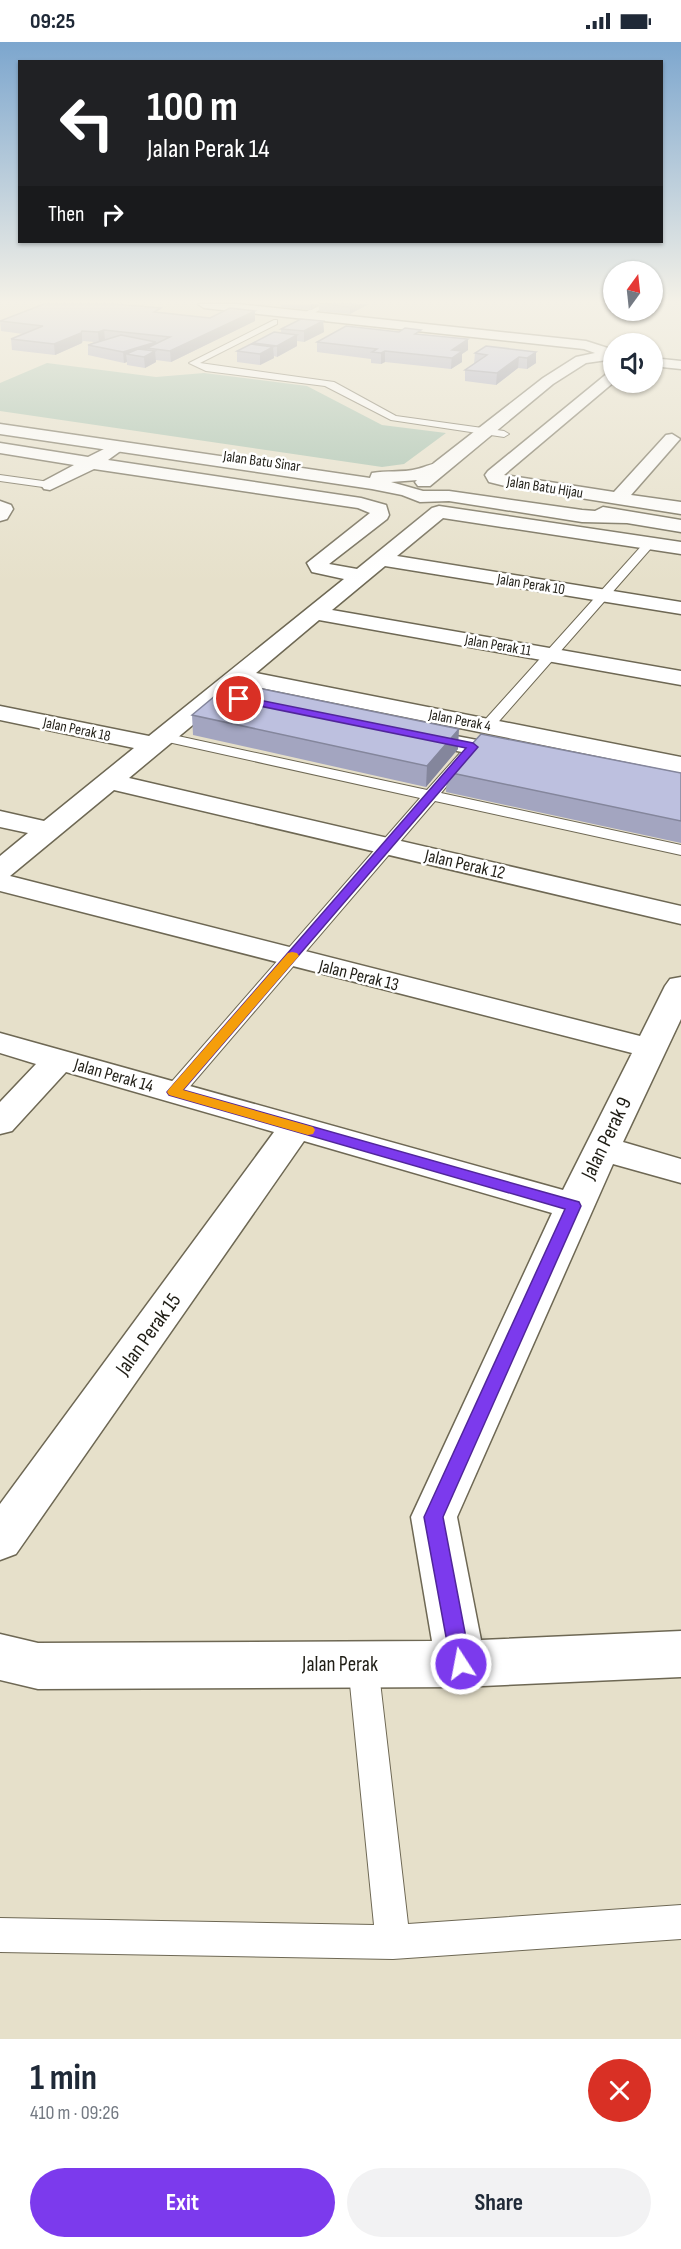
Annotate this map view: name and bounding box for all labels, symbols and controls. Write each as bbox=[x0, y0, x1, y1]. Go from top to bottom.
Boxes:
text: 09:25 bbox=[30, 8, 75, 35]
text: 100 m bbox=[147, 82, 238, 133]
icon: left bbox=[48, 84, 126, 162]
text: Jalan Perak 14 bbox=[147, 133, 270, 165]
icon: right bbox=[96, 198, 129, 231]
text: Then bbox=[48, 201, 84, 228]
north arrow bbox=[603, 261, 663, 321]
map controls bbox=[603, 261, 663, 393]
button: sound bbox=[603, 333, 663, 393]
street label: Jalan Batu Sinar bbox=[221, 447, 302, 476]
street label: Jalan Batu Hijau bbox=[504, 472, 584, 503]
street label: Jalan Perak 10 bbox=[495, 570, 566, 599]
street label: Jalan Perak 11 bbox=[462, 630, 533, 661]
pin bbox=[213, 673, 264, 724]
icon: arrive bbox=[222, 682, 255, 715]
street label: Jalan Perak 4 bbox=[426, 705, 493, 736]
street label: Jalan Perak 18 bbox=[41, 713, 112, 746]
street label: Jalan Perak 12 bbox=[422, 845, 507, 884]
street label: Jalan Perak 13 bbox=[316, 955, 401, 996]
street label: Jalan Perak 14 bbox=[71, 1054, 156, 1097]
street label: Jalan Perak 9 bbox=[575, 1093, 637, 1184]
street label: Jalan Perak 15 bbox=[110, 1289, 186, 1381]
position arrow bbox=[429, 1632, 493, 1696]
street label: Jalan Perak bbox=[301, 1652, 378, 1677]
text: 1 min bbox=[30, 2057, 97, 2100]
button: close bbox=[588, 2059, 651, 2122]
text: 410 m · 09:26 bbox=[30, 2101, 119, 2125]
button: Exit bbox=[30, 2168, 335, 2237]
button: Share bbox=[347, 2168, 651, 2237]

